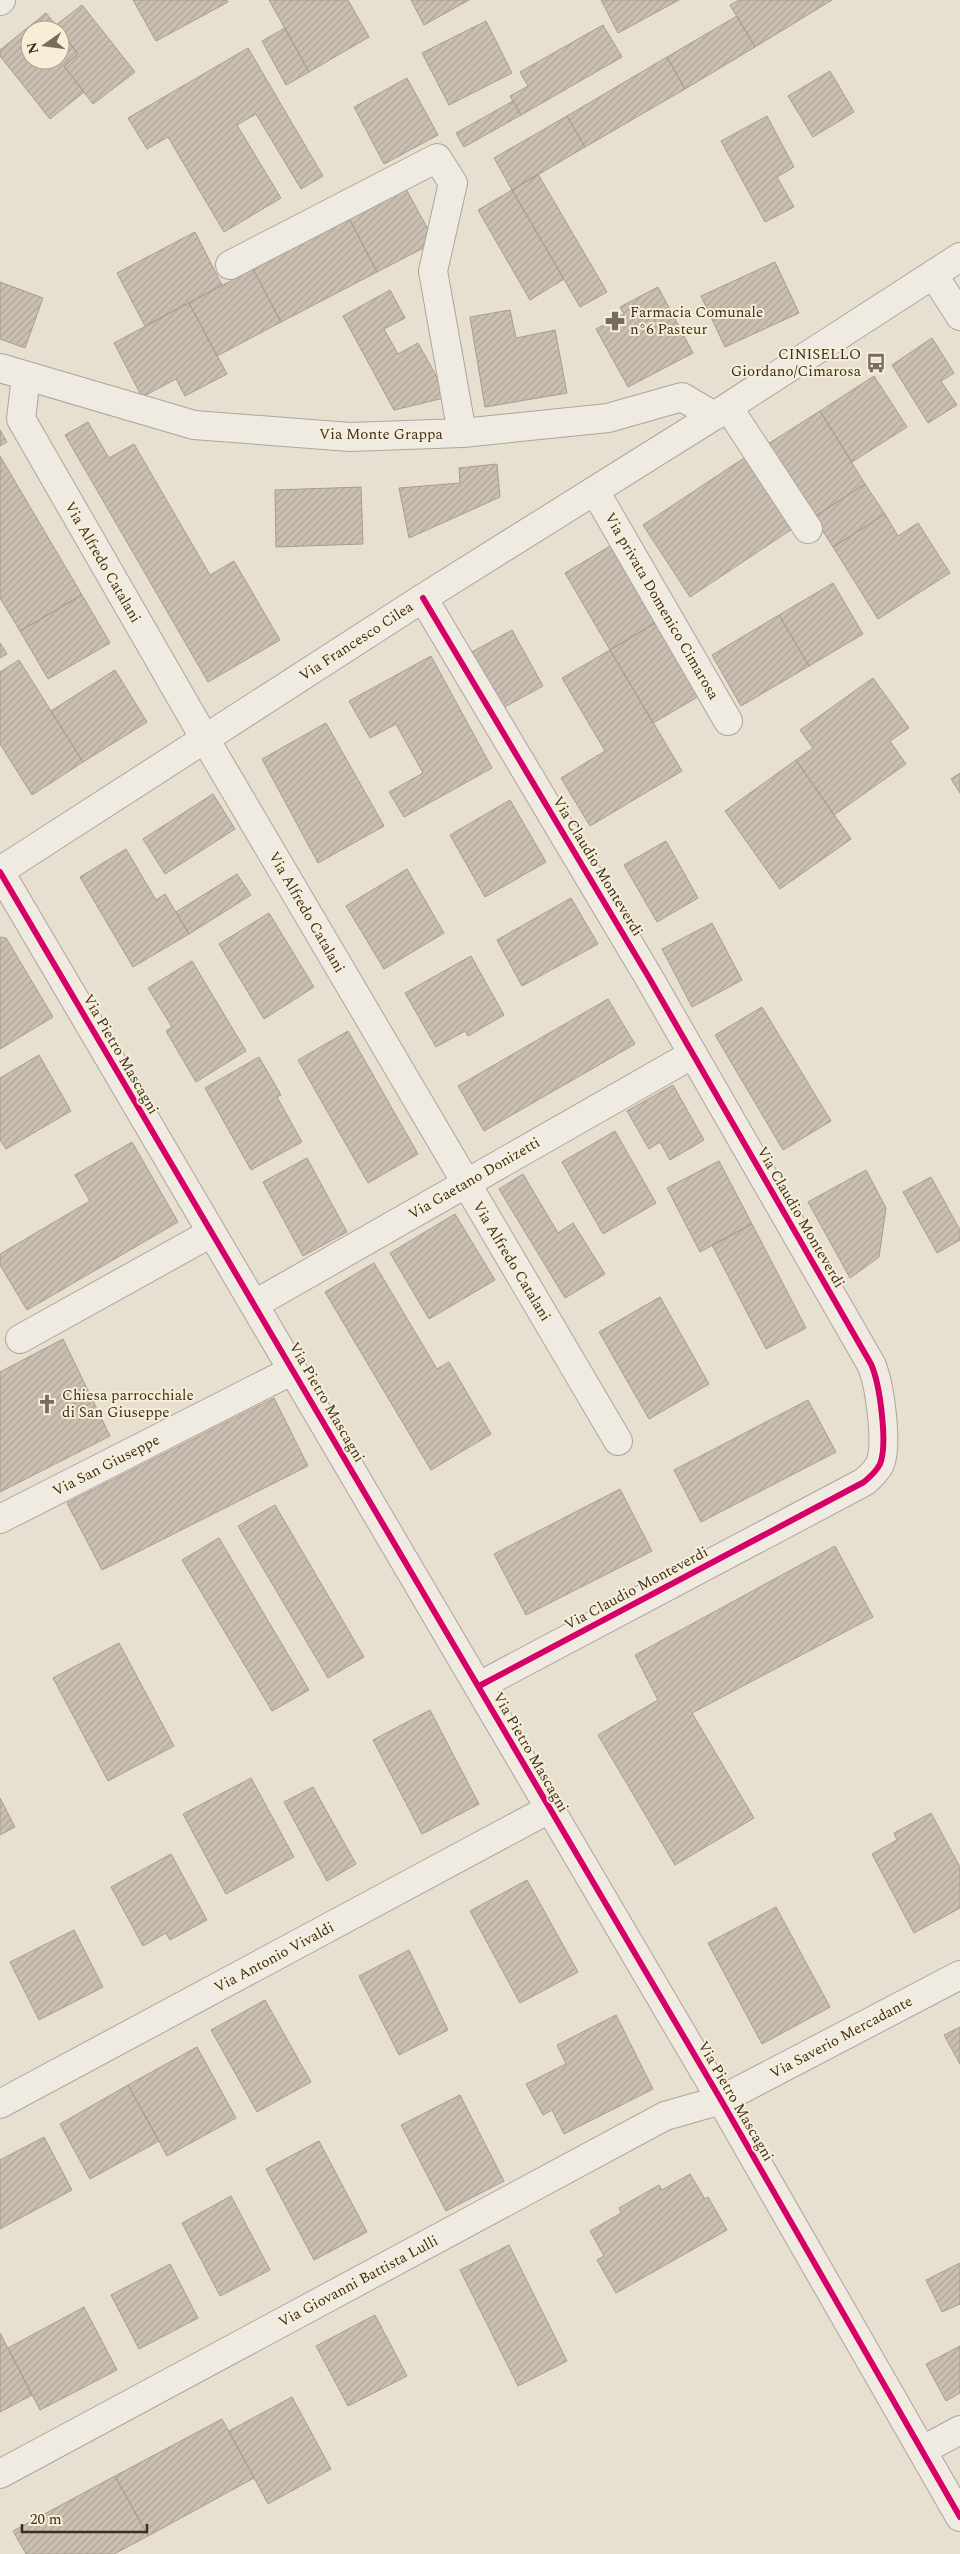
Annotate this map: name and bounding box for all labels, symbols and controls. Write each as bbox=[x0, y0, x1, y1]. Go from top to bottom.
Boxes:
north arrow bbox=[20, 20, 70, 70]
text: N bbox=[21, 40, 44, 56]
place label: Farmacia Comunale n°6 Pasteur bbox=[630, 301, 763, 341]
pharmacy icon: Farmacia Comunale n°6 Pasteur bbox=[604, 310, 626, 332]
place label: CINISELLO Giordano/Cimarosa bbox=[731, 343, 862, 383]
bus stop icon: CINISELLO Giordano/Cimarosa bbox=[865, 352, 887, 374]
street label: Via Monte Grappa bbox=[319, 423, 444, 446]
street label: Via Alfredo Catalani bbox=[58, 497, 147, 627]
street label: Via privata Domenico Cimarosa bbox=[598, 508, 725, 705]
street label: Via Francesco Cilea bbox=[294, 595, 419, 687]
street label: Via Claudio Monteverdi bbox=[546, 792, 649, 941]
street label: Via Alfredo Catalani bbox=[262, 847, 351, 977]
street label: Via Pietro Mascagni bbox=[77, 990, 164, 1119]
street label: Via Gaetano Donizetti bbox=[404, 1131, 544, 1226]
street label: Via Claudio Monteverdi bbox=[751, 1142, 851, 1292]
street label: Via Alfredo Catalani bbox=[466, 1197, 557, 1326]
street label: Via Pietro Mascagni bbox=[283, 1338, 370, 1467]
place label: Chiesa parrocchiale di San Giuseppe bbox=[62, 1384, 194, 1424]
church icon: Chiesa parrocchiale di San Giuseppe bbox=[36, 1393, 58, 1415]
street label: Via San Giuseppe bbox=[49, 1428, 164, 1502]
street label: Via Claudio Monteverdi bbox=[560, 1541, 712, 1636]
street label: Via Pietro Mascagni bbox=[487, 1688, 574, 1817]
street label: Via Antonio Vivaldi bbox=[210, 1916, 338, 1999]
street label: Via Saverio Mercadante bbox=[766, 1990, 917, 2085]
street label: Via Pietro Mascagni bbox=[692, 2037, 779, 2166]
street label: Via Giovanni Battista Lulli bbox=[274, 2229, 442, 2333]
scale bar bbox=[22, 2502, 148, 2534]
text: 20 m bbox=[30, 2508, 62, 2531]

